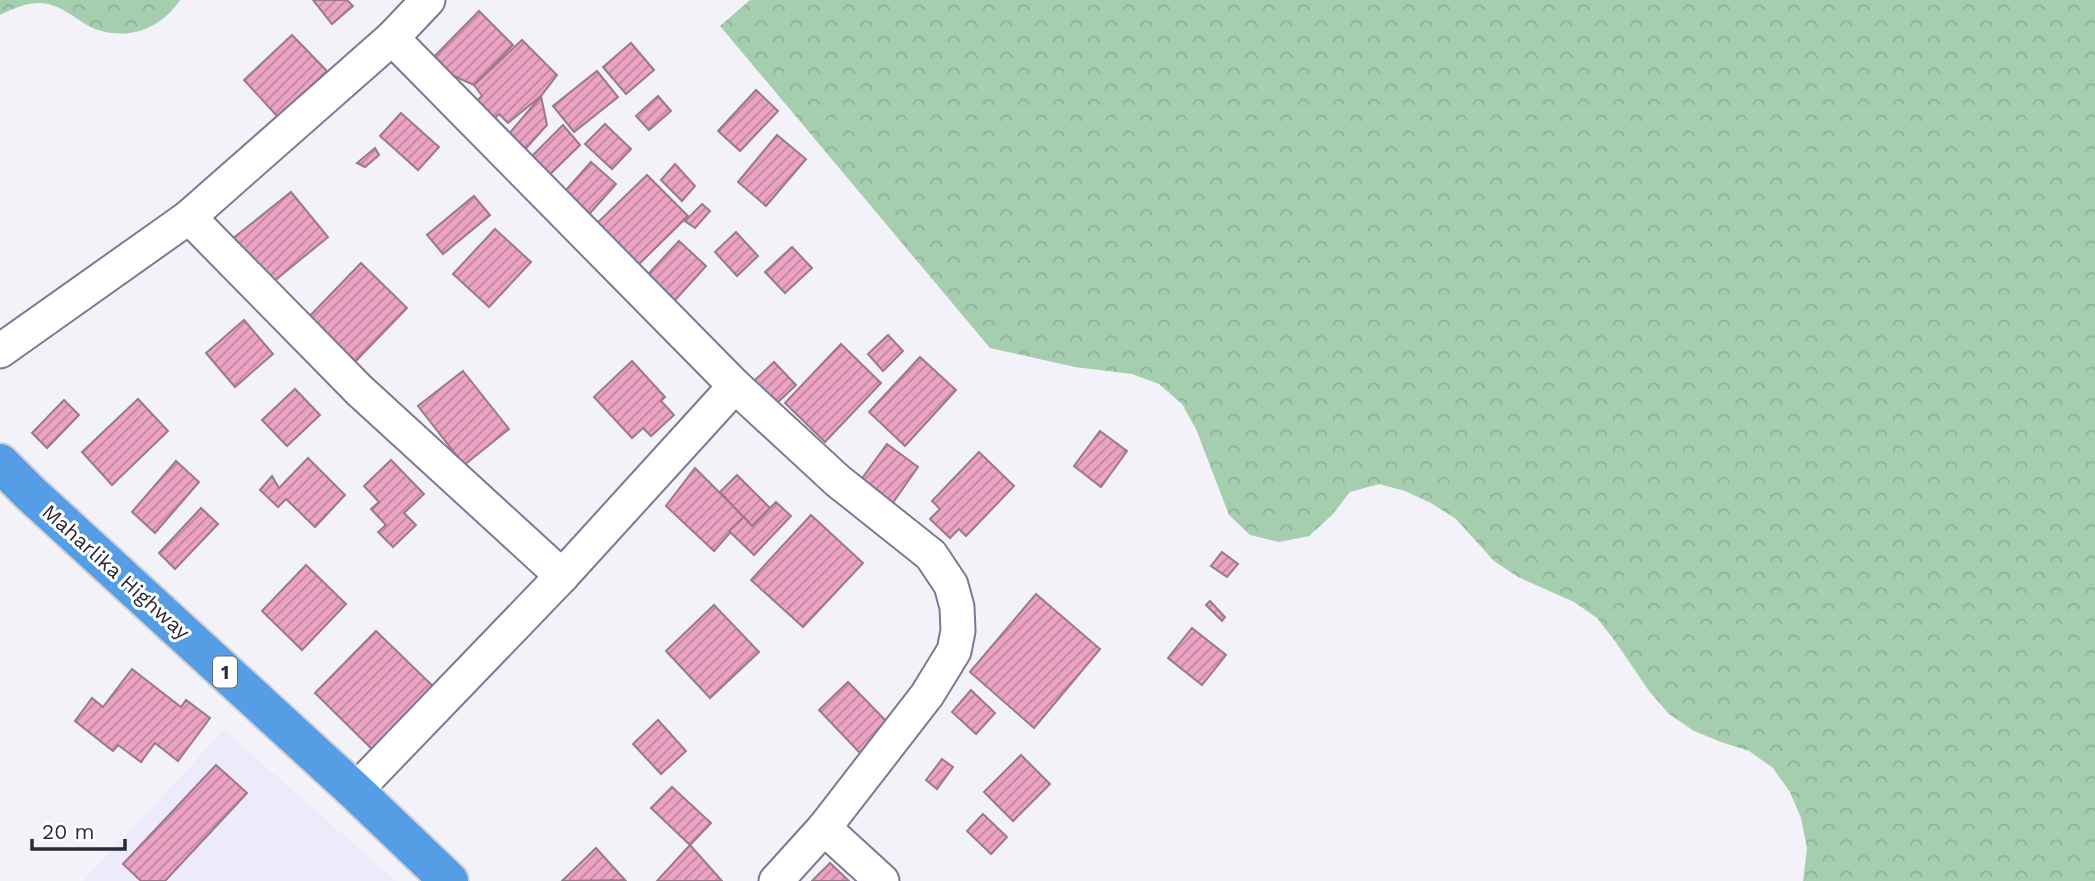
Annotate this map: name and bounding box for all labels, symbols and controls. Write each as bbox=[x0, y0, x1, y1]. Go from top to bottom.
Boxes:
street label: Maharlika Highway bbox=[37, 499, 195, 645]
road number: 1 bbox=[213, 656, 237, 688]
scale bar bbox=[32, 808, 124, 852]
text: 20 m bbox=[42, 819, 94, 844]

